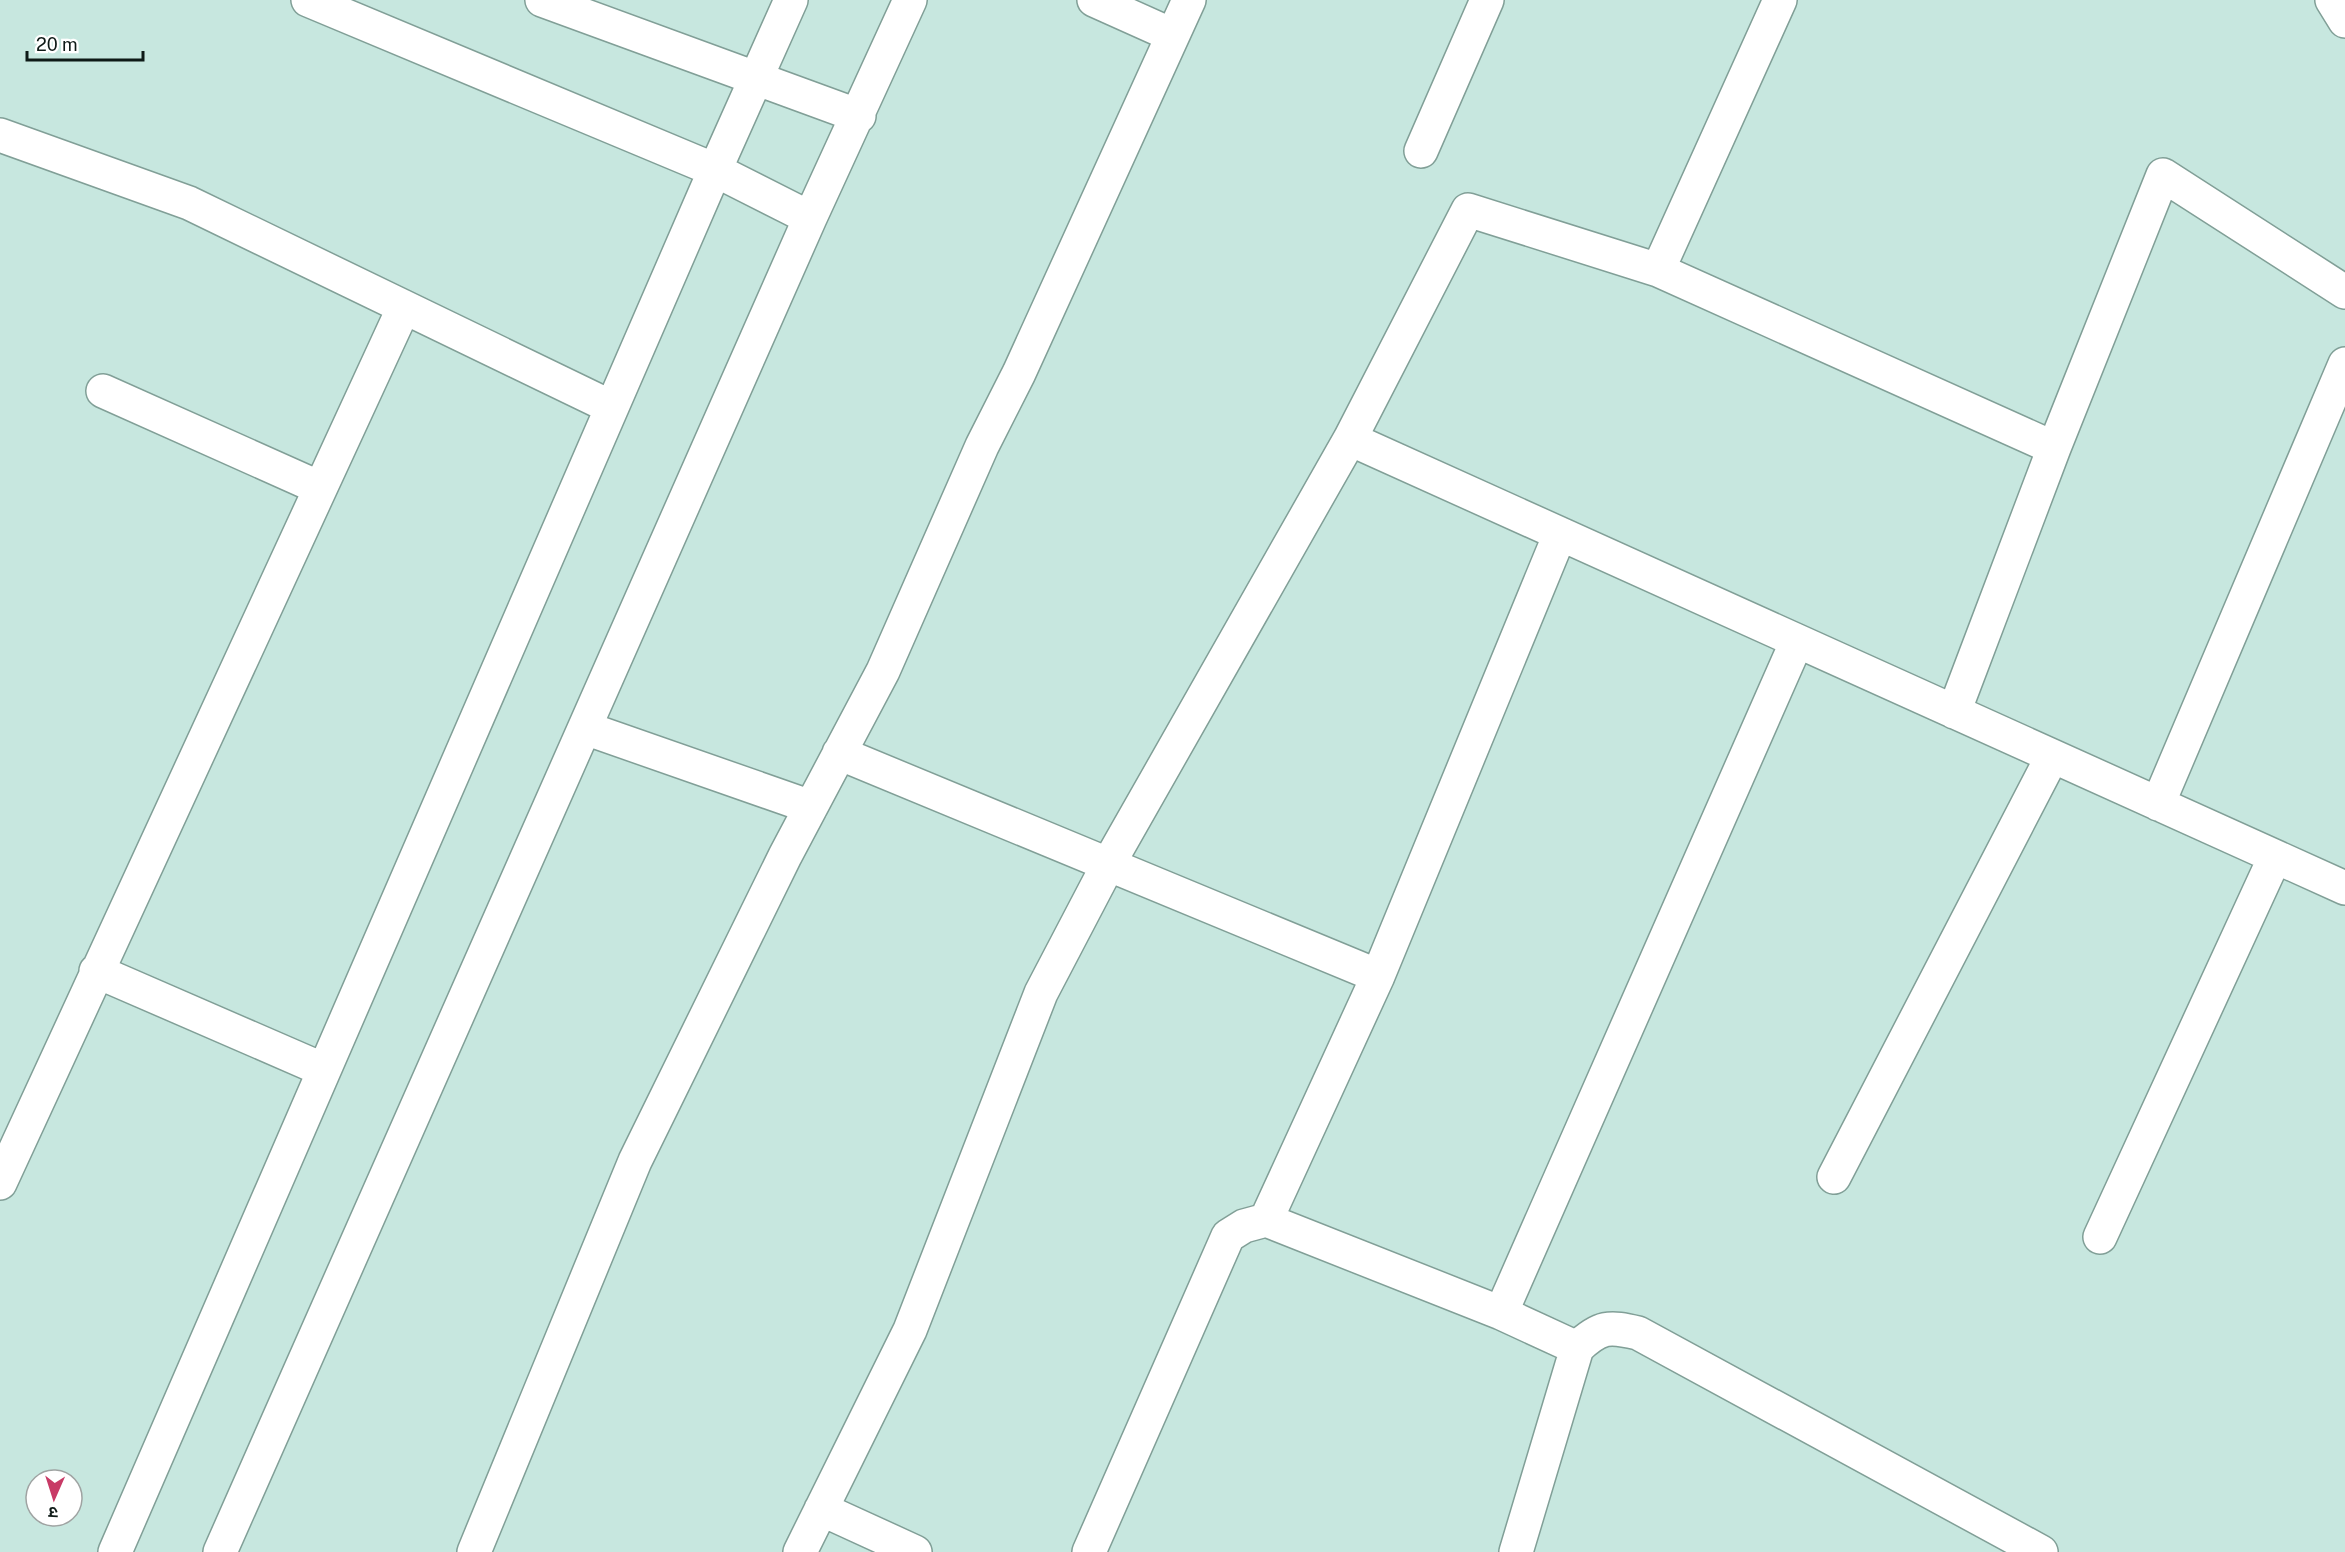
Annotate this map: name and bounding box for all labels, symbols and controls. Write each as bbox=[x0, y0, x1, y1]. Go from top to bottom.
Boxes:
scale bar bbox=[27, 24, 142, 62]
text: 20 m bbox=[36, 34, 78, 55]
north arrow bbox=[24, 1468, 84, 1528]
text: उ bbox=[47, 1503, 58, 1522]

